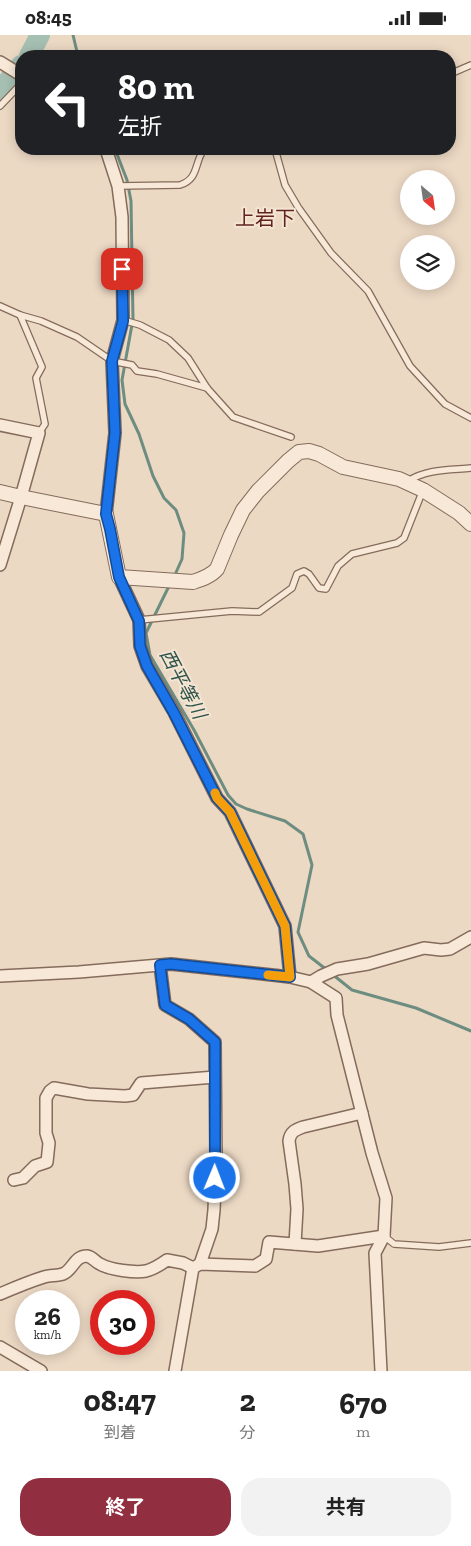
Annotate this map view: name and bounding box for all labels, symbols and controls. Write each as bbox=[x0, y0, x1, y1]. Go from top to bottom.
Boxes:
text: 08:45 bbox=[25, 6, 72, 29]
text: 80 m bbox=[118, 66, 194, 108]
icon: left bbox=[35, 70, 100, 135]
text: 左折 bbox=[118, 113, 162, 140]
north arrow bbox=[400, 170, 455, 225]
map controls bbox=[400, 170, 455, 290]
district label: 上岩下 bbox=[235, 206, 295, 230]
button: layers bbox=[400, 235, 455, 290]
pin bbox=[101, 248, 143, 290]
icon: arrive bbox=[108, 255, 136, 283]
water label: 西平等川 bbox=[155, 645, 212, 725]
position arrow bbox=[188, 1151, 240, 1203]
speed limit sign: 30 bbox=[90, 1290, 155, 1355]
text: 26 bbox=[34, 1301, 61, 1331]
text: km/h bbox=[34, 1328, 61, 1342]
text: 08:47 bbox=[84, 1383, 156, 1419]
text: 2 bbox=[239, 1383, 256, 1419]
text: 670 bbox=[339, 1386, 387, 1422]
text: m bbox=[356, 1422, 370, 1441]
text: 到着 bbox=[104, 1423, 136, 1442]
text: 分 bbox=[239, 1423, 256, 1442]
button: 終了 bbox=[20, 1478, 231, 1536]
button: 共有 bbox=[241, 1478, 451, 1536]

